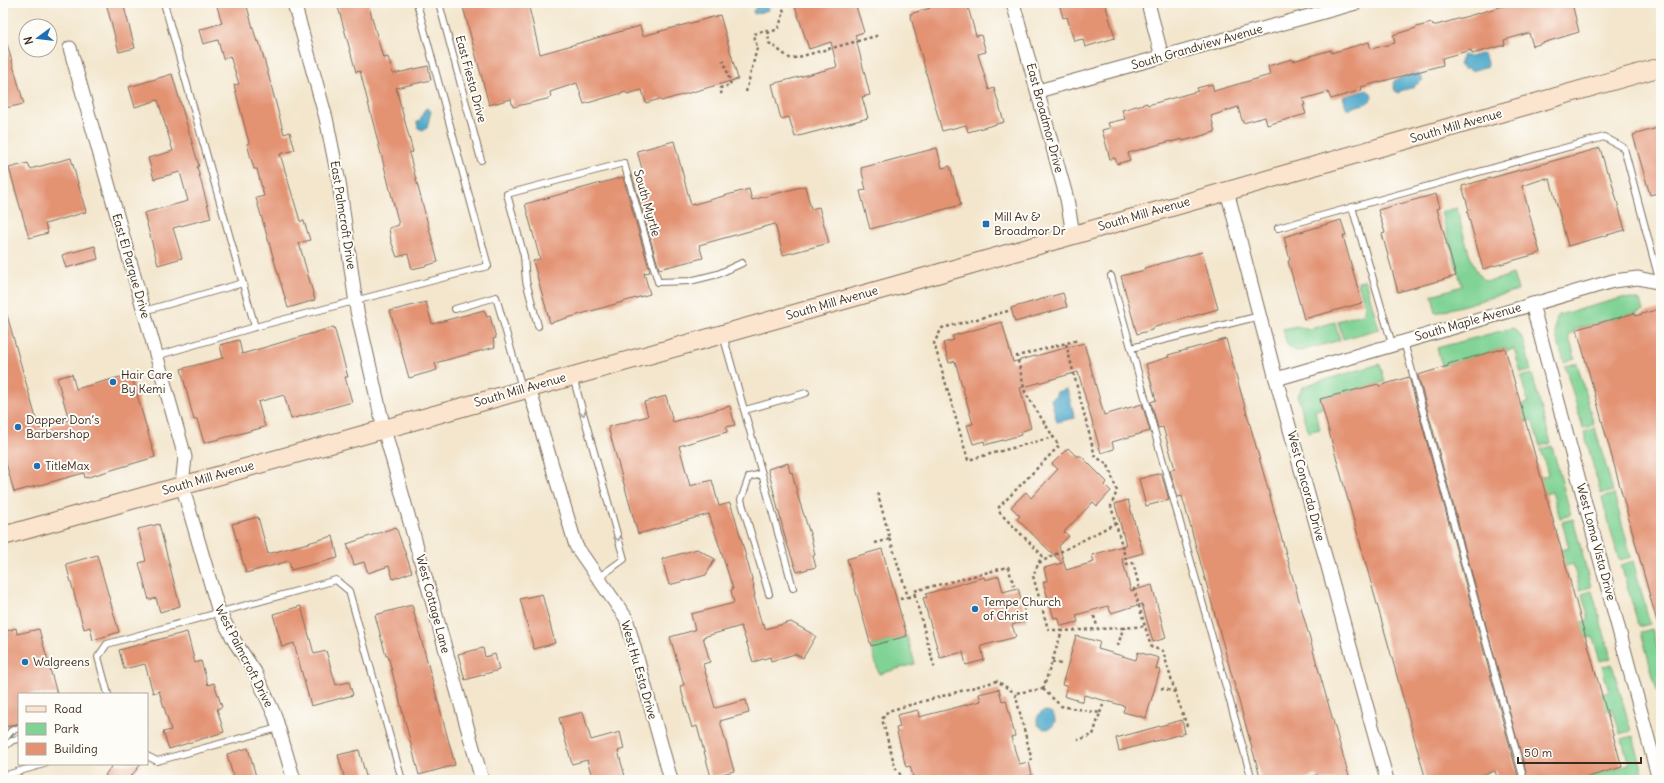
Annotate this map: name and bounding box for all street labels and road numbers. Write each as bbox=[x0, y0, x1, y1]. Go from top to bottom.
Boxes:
street label: South Grandview Avenue bbox=[1129, 21, 1264, 72]
street label: East Fiesta Drive bbox=[453, 34, 490, 124]
street label: East Broadmor Drive bbox=[1024, 61, 1067, 174]
street label: South Mill Avenue bbox=[1408, 105, 1504, 146]
street label: East Palmcroft Drive bbox=[327, 159, 359, 270]
street label: South Myrtle bbox=[631, 168, 664, 238]
street label: South Mill Avenue bbox=[1096, 193, 1192, 234]
street label: East El Parque Drive bbox=[109, 212, 154, 320]
street label: South Mill Avenue bbox=[784, 282, 880, 323]
street label: South Maple Avenue bbox=[1413, 299, 1523, 344]
street label: South Mill Avenue bbox=[472, 369, 568, 410]
street label: West Concorda Drive bbox=[1285, 429, 1328, 543]
street label: South Mill Avenue bbox=[160, 457, 256, 498]
street label: West Loma Vista Drive bbox=[1574, 482, 1619, 602]
street label: West Cottage Lane bbox=[413, 553, 454, 655]
street label: West Palmcroft Drive bbox=[212, 602, 277, 710]
street label: West Hu Esta Drive bbox=[618, 619, 661, 721]

